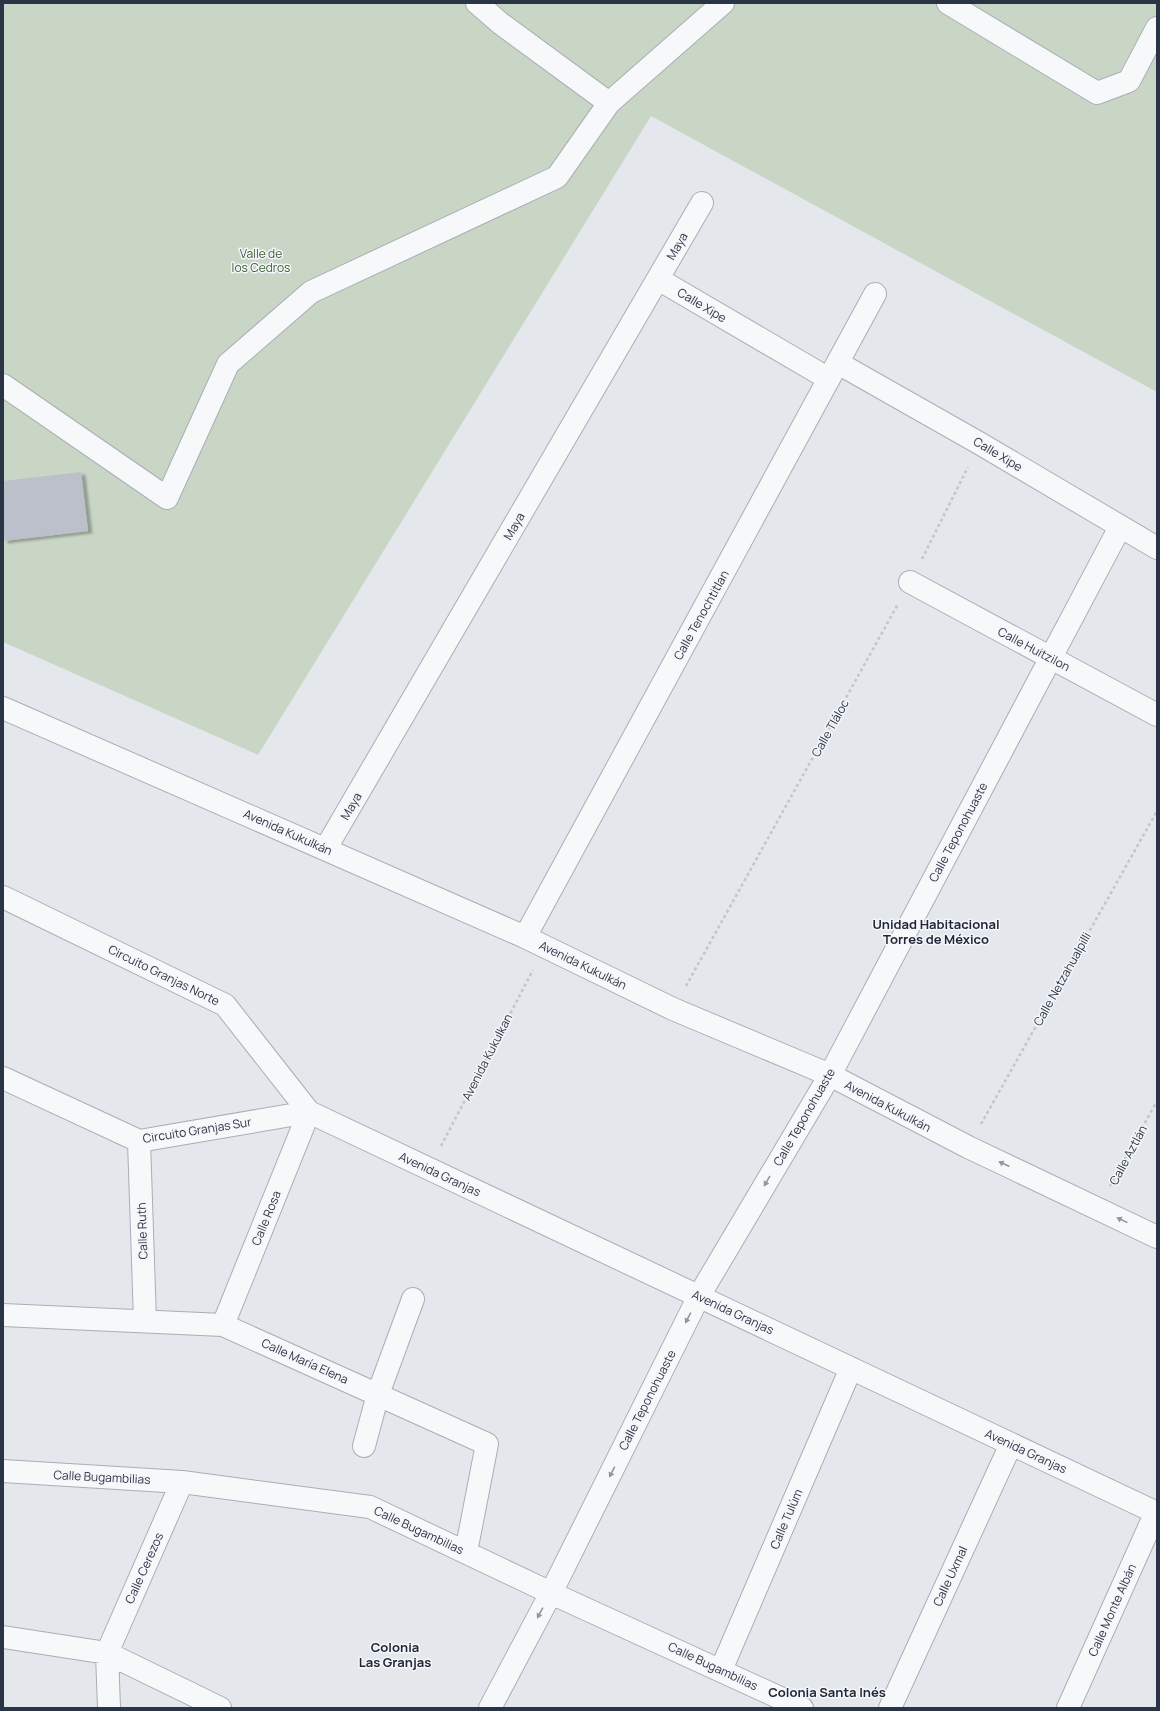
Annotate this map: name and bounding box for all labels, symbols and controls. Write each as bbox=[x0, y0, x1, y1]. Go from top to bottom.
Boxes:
street label: Maya bbox=[662, 229, 692, 263]
park label: Valle de los Cedros bbox=[232, 245, 290, 276]
street label: Calle Xipe bbox=[674, 284, 730, 326]
street label: Calle Xipe bbox=[970, 433, 1026, 475]
street label: Maya bbox=[499, 509, 529, 543]
street label: Calle Tenochtitlan bbox=[669, 567, 733, 663]
street label: Calle Huitzilon bbox=[995, 623, 1073, 675]
street label: Calle Tláloc bbox=[807, 696, 853, 760]
street label: Calle Teponohuaste bbox=[925, 779, 991, 885]
street label: Maya bbox=[336, 789, 366, 823]
street label: Avenida Kukulkán bbox=[241, 805, 335, 859]
district label: Unidad Habitacional Torres de México bbox=[872, 915, 1000, 948]
street label: Calle Netzahualpilli bbox=[1029, 929, 1095, 1029]
street label: Avenida Kukulkán bbox=[536, 936, 630, 994]
street label: Circuito Granjas Norte bbox=[105, 941, 223, 1009]
street label: Avenida Kukulkan bbox=[458, 1011, 516, 1103]
street label: Calle Teponohuaste bbox=[769, 1065, 839, 1169]
street label: Avenida Kukulkán bbox=[842, 1076, 934, 1136]
street label: Circuito Granjas Sur bbox=[141, 1113, 253, 1147]
street label: Calle Aztlán bbox=[1105, 1122, 1151, 1188]
street label: Avenida Granjas bbox=[396, 1148, 484, 1200]
one-way arrow bbox=[999, 1161, 1010, 1167]
one-way arrow bbox=[764, 1175, 771, 1187]
street label: Calle Rosa bbox=[247, 1188, 285, 1248]
street label: Calle Ruth bbox=[133, 1202, 151, 1260]
one-way arrow bbox=[1116, 1217, 1128, 1223]
street label: Avenida Granjas bbox=[689, 1286, 777, 1338]
one-way arrow bbox=[685, 1312, 692, 1324]
street label: Calle María Elena bbox=[259, 1334, 351, 1388]
street label: Calle Teponohuaste bbox=[614, 1347, 680, 1453]
street label: Avenida Granjas bbox=[982, 1425, 1070, 1477]
street label: Calle Bugambilias bbox=[53, 1466, 151, 1488]
one-way arrow bbox=[608, 1466, 615, 1478]
street label: Calle Tulúm bbox=[766, 1486, 806, 1552]
street label: Calle Bugambilias bbox=[371, 1502, 467, 1558]
street label: Calle Cerezos bbox=[121, 1530, 167, 1606]
street label: Calle Uxmal bbox=[929, 1543, 971, 1609]
street label: Calle Monte Albán bbox=[1084, 1561, 1140, 1659]
one-way arrow bbox=[537, 1607, 544, 1619]
district label: Colonia Las Granjas bbox=[359, 1638, 431, 1671]
street label: Calle Bugambilias bbox=[665, 1638, 761, 1694]
district label: Colonia Santa Inés bbox=[768, 1683, 886, 1701]

